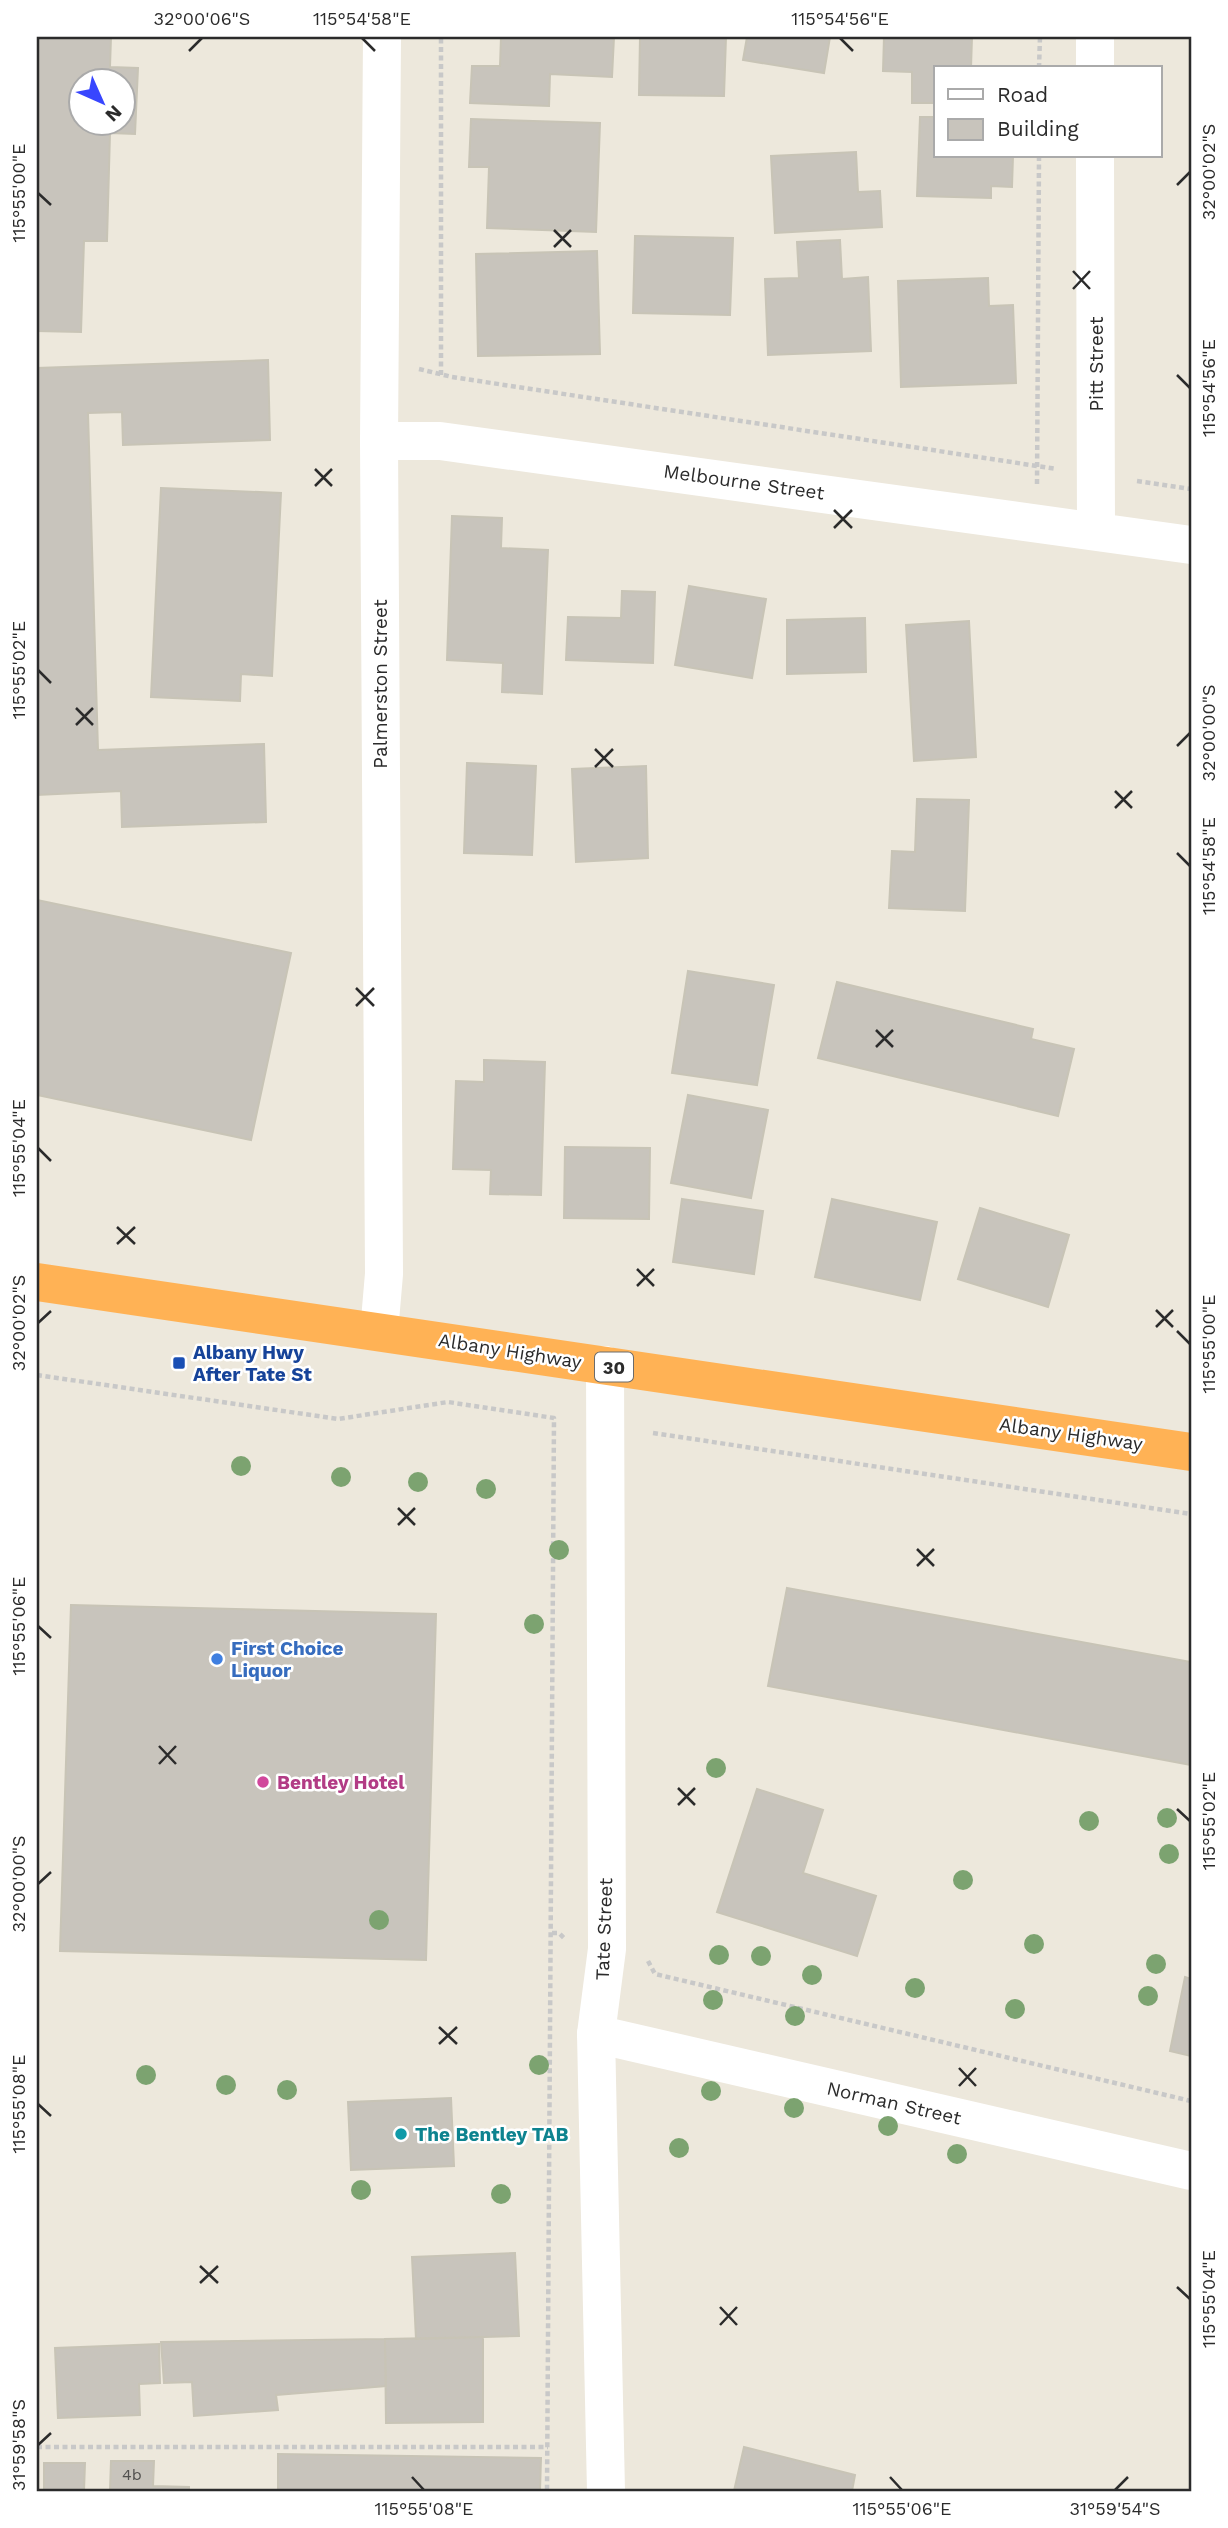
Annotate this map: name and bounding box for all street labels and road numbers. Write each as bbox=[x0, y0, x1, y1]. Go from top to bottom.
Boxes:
street label: Pitt Street bbox=[1085, 316, 1108, 412]
street label: Melbourne Street bbox=[662, 459, 826, 505]
street label: Palmerston Street bbox=[369, 599, 392, 769]
street label: Albany Highway bbox=[437, 1328, 583, 1374]
road number: 30 bbox=[595, 1352, 633, 1382]
street label: Albany Highway bbox=[998, 1413, 1144, 1455]
street label: Tate Street bbox=[591, 1877, 617, 1981]
street label: Norman Street bbox=[825, 2076, 963, 2130]

